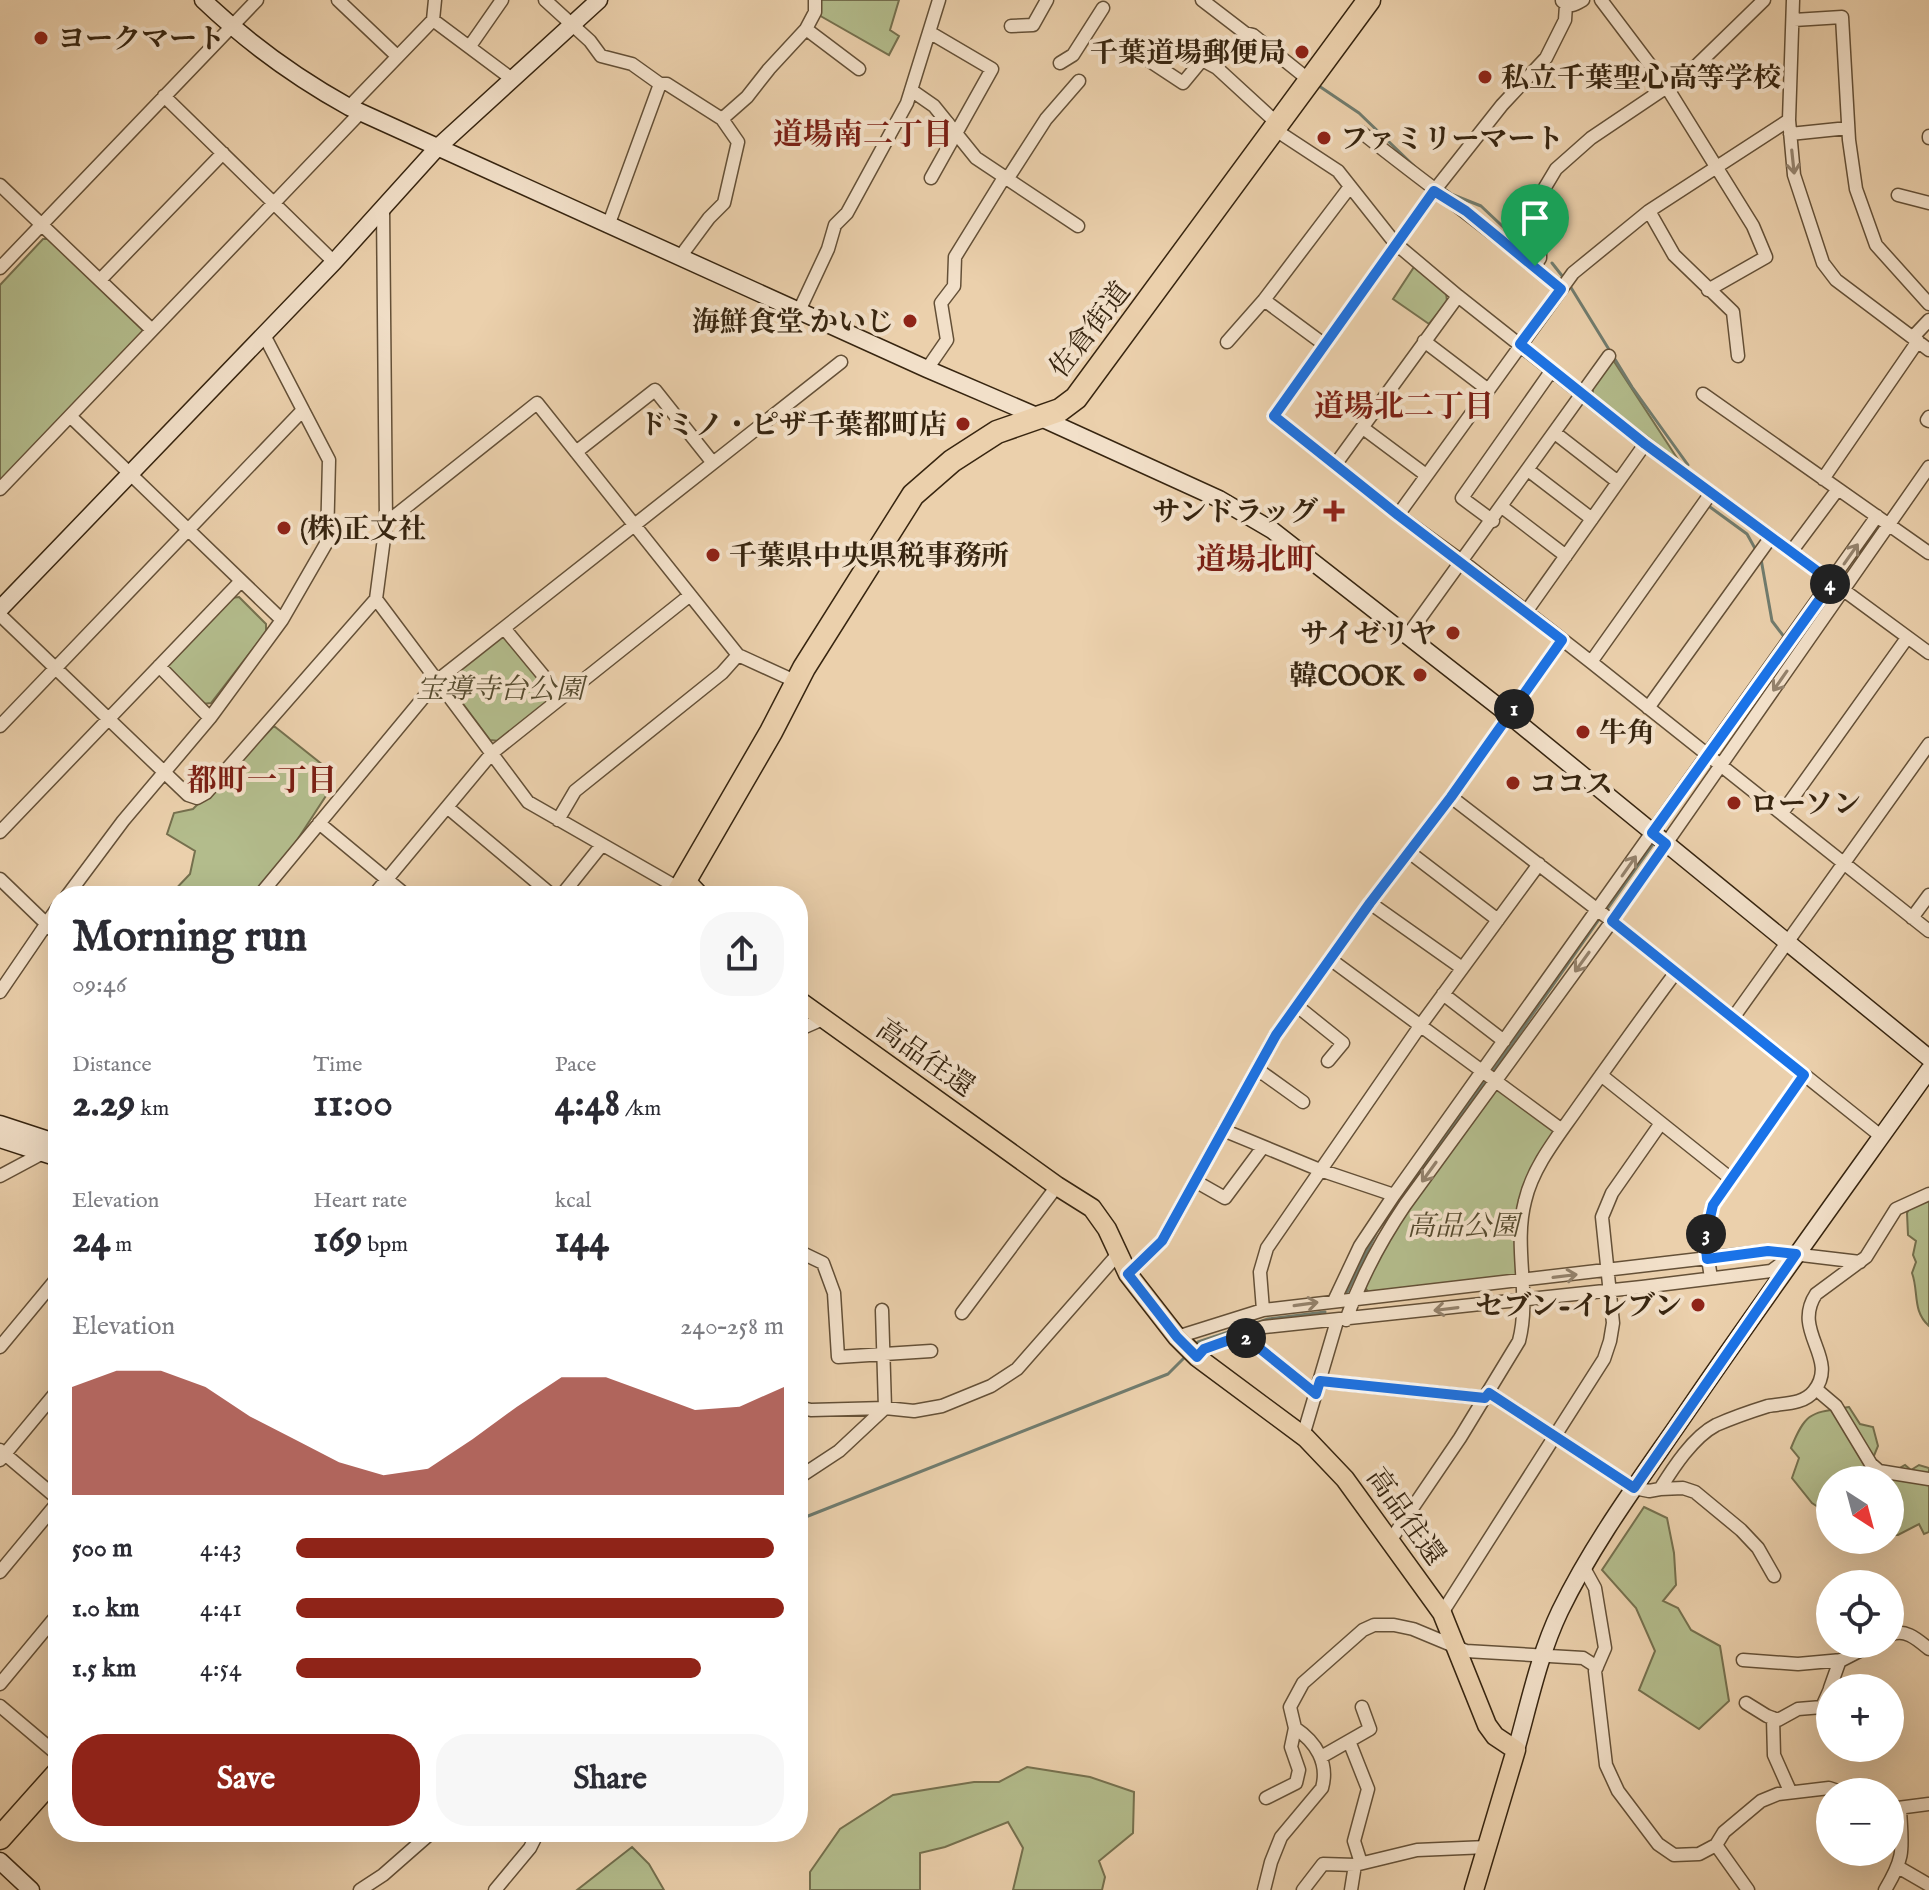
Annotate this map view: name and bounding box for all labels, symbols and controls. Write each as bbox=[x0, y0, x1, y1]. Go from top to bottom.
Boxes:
place label: ヨークマート bbox=[57, 23, 225, 58]
marker: ヨークマート bbox=[32, 29, 50, 47]
place label: 千葉道場郵便局 bbox=[1090, 37, 1286, 72]
marker: 千葉道場郵便局 bbox=[1293, 43, 1311, 61]
place label: 私立千葉聖心高等学校 bbox=[1501, 62, 1781, 97]
marker: 私立千葉聖心高等学校 bbox=[1476, 68, 1494, 86]
district label: 道場南二丁目 bbox=[773, 117, 953, 155]
place label: ファミリーマート bbox=[1340, 123, 1563, 158]
marker: ファミリーマート bbox=[1315, 129, 1333, 147]
one-way arrow bbox=[1785, 148, 1800, 175]
pin bbox=[1501, 184, 1569, 266]
icon: arrive bbox=[1513, 196, 1557, 240]
street label: 佐倉街道 bbox=[1043, 276, 1139, 385]
place label: 海鮮食堂 かいじ bbox=[692, 306, 894, 341]
marker: 海鮮食堂 かいじ bbox=[901, 312, 919, 330]
district label: 道場北二丁目 bbox=[1314, 389, 1494, 427]
place label: ドミノ・ピザ千葉都町店 bbox=[639, 409, 947, 444]
marker: ドミノ・ピザ千葉都町店 bbox=[954, 415, 972, 433]
place label: サンドラッグ bbox=[1152, 496, 1318, 531]
marker: サンドラッグ bbox=[1325, 502, 1343, 520]
place label: (株)正文社 bbox=[300, 513, 426, 548]
marker: (株)正文社 bbox=[275, 519, 293, 537]
place label: 千葉県中央県税事務所 bbox=[729, 540, 1009, 575]
district label: 道場北町 bbox=[1196, 542, 1316, 580]
one-way arrow bbox=[1843, 543, 1859, 566]
marker: 千葉県中央県税事務所 bbox=[704, 546, 722, 564]
pin: 4 bbox=[1810, 564, 1850, 604]
text: 4 bbox=[1825, 570, 1835, 598]
place label: サイゼリヤ bbox=[1300, 618, 1437, 653]
marker: サイゼリヤ bbox=[1444, 624, 1462, 642]
place label: 韓COOK bbox=[1290, 660, 1405, 695]
marker: 韓COOK bbox=[1411, 666, 1429, 684]
one-way arrow bbox=[1772, 670, 1788, 692]
park label: 宝導寺台公園 bbox=[416, 673, 588, 708]
pin: 1 bbox=[1494, 689, 1534, 729]
text: 1 bbox=[1510, 695, 1518, 723]
place label: 牛角 bbox=[1599, 717, 1655, 752]
marker: 牛角 bbox=[1574, 723, 1592, 741]
district label: 都町一丁目 bbox=[187, 763, 337, 801]
place label: ココス bbox=[1529, 768, 1613, 803]
marker: ココス bbox=[1504, 774, 1522, 792]
place label: ローソン bbox=[1750, 788, 1861, 823]
marker: ローソン bbox=[1725, 794, 1743, 812]
one-way arrow bbox=[1620, 856, 1637, 877]
text: Morning run bbox=[72, 910, 307, 966]
button: share bbox=[700, 912, 784, 996]
one-way arrow bbox=[1574, 951, 1591, 972]
text: 09:46 bbox=[72, 968, 127, 1001]
street label: 高品往還 bbox=[869, 1013, 980, 1106]
text: Distance bbox=[72, 1051, 152, 1079]
text: Time bbox=[313, 1051, 362, 1079]
text: Pace bbox=[555, 1051, 596, 1079]
text: 2.29 bbox=[72, 1079, 136, 1130]
text: 11:00 bbox=[313, 1079, 393, 1130]
text: 4:48 bbox=[555, 1079, 620, 1130]
text: km bbox=[136, 1095, 169, 1123]
text: /km bbox=[620, 1095, 661, 1123]
one-way arrow bbox=[1421, 1161, 1437, 1183]
text: Elevation bbox=[72, 1187, 159, 1215]
text: Heart rate bbox=[313, 1187, 407, 1215]
text: kcal bbox=[555, 1187, 591, 1215]
park label: 高品公園 bbox=[1407, 1210, 1523, 1245]
pin: 3 bbox=[1686, 1214, 1726, 1254]
text: 24 bbox=[72, 1215, 110, 1266]
text: 169 bbox=[313, 1215, 363, 1266]
text: 144 bbox=[555, 1215, 609, 1266]
text: 3 bbox=[1702, 1220, 1710, 1248]
text: m bbox=[110, 1231, 132, 1259]
text: bpm bbox=[363, 1231, 408, 1259]
one-way arrow bbox=[1552, 1268, 1577, 1283]
place label: セブン-イレブン bbox=[1475, 1290, 1682, 1325]
one-way arrow bbox=[1293, 1296, 1319, 1311]
marker: セブン-イレブン bbox=[1689, 1296, 1707, 1314]
one-way arrow bbox=[1433, 1301, 1459, 1316]
text: Elevation bbox=[72, 1310, 175, 1343]
text: 240–258 m bbox=[680, 1310, 784, 1343]
pin: 2 bbox=[1226, 1318, 1266, 1358]
text: 2 bbox=[1241, 1324, 1251, 1352]
street label: 高品往還 bbox=[1358, 1462, 1452, 1573]
north arrow bbox=[1816, 1466, 1904, 1554]
map controls bbox=[1816, 1466, 1904, 1866]
text: 500 m bbox=[72, 1532, 133, 1565]
text: 4:43 bbox=[200, 1532, 242, 1565]
button: locate bbox=[1816, 1570, 1904, 1658]
text: 1.0 km bbox=[72, 1592, 140, 1625]
text: 4:41 bbox=[200, 1592, 242, 1625]
text: 1.5 km bbox=[72, 1652, 136, 1685]
text: 4:54 bbox=[200, 1652, 242, 1685]
button: + bbox=[1816, 1674, 1904, 1762]
button: Save bbox=[72, 1734, 420, 1826]
button: Share bbox=[436, 1734, 784, 1826]
button: − bbox=[1816, 1778, 1904, 1866]

